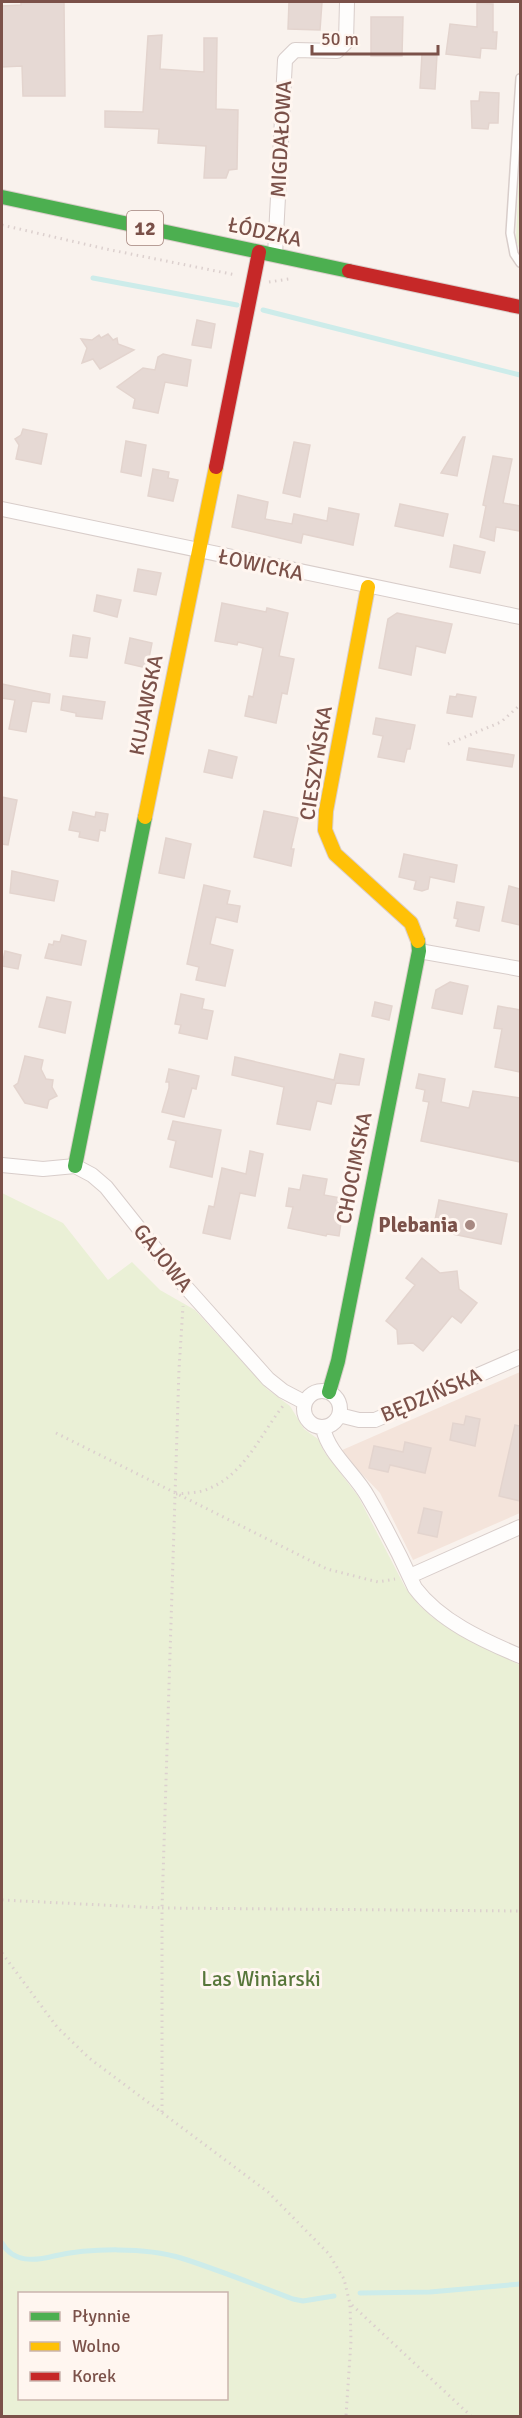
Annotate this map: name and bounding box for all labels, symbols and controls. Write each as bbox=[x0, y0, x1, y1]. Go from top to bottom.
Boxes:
scale bar bbox=[312, 18, 438, 56]
text: 50 m bbox=[321, 28, 359, 50]
street label: MIGDAŁOWA bbox=[265, 80, 297, 198]
road number: 12 bbox=[127, 211, 163, 245]
street label: ŁÓDZKA bbox=[226, 212, 304, 253]
street label: ŁOWICKA bbox=[216, 543, 306, 587]
street label: KUJAWSKA bbox=[124, 652, 169, 758]
street label: CIESZYŃSKA bbox=[294, 704, 338, 822]
street label: CHOCIMSKA bbox=[330, 1110, 378, 1226]
place label: Plebania bbox=[378, 1212, 458, 1238]
marker: Plebania bbox=[463, 1218, 477, 1232]
street label: GAJOWA bbox=[128, 1219, 198, 1297]
street label: BĘDZIŃSKA bbox=[377, 1362, 486, 1428]
park label: Las Winiarski bbox=[201, 1966, 321, 1992]
legend bbox=[18, 2292, 228, 2400]
text: Płynnie bbox=[72, 2305, 130, 2327]
text: Wolno bbox=[72, 2335, 120, 2357]
text: Korek bbox=[72, 2365, 116, 2387]

